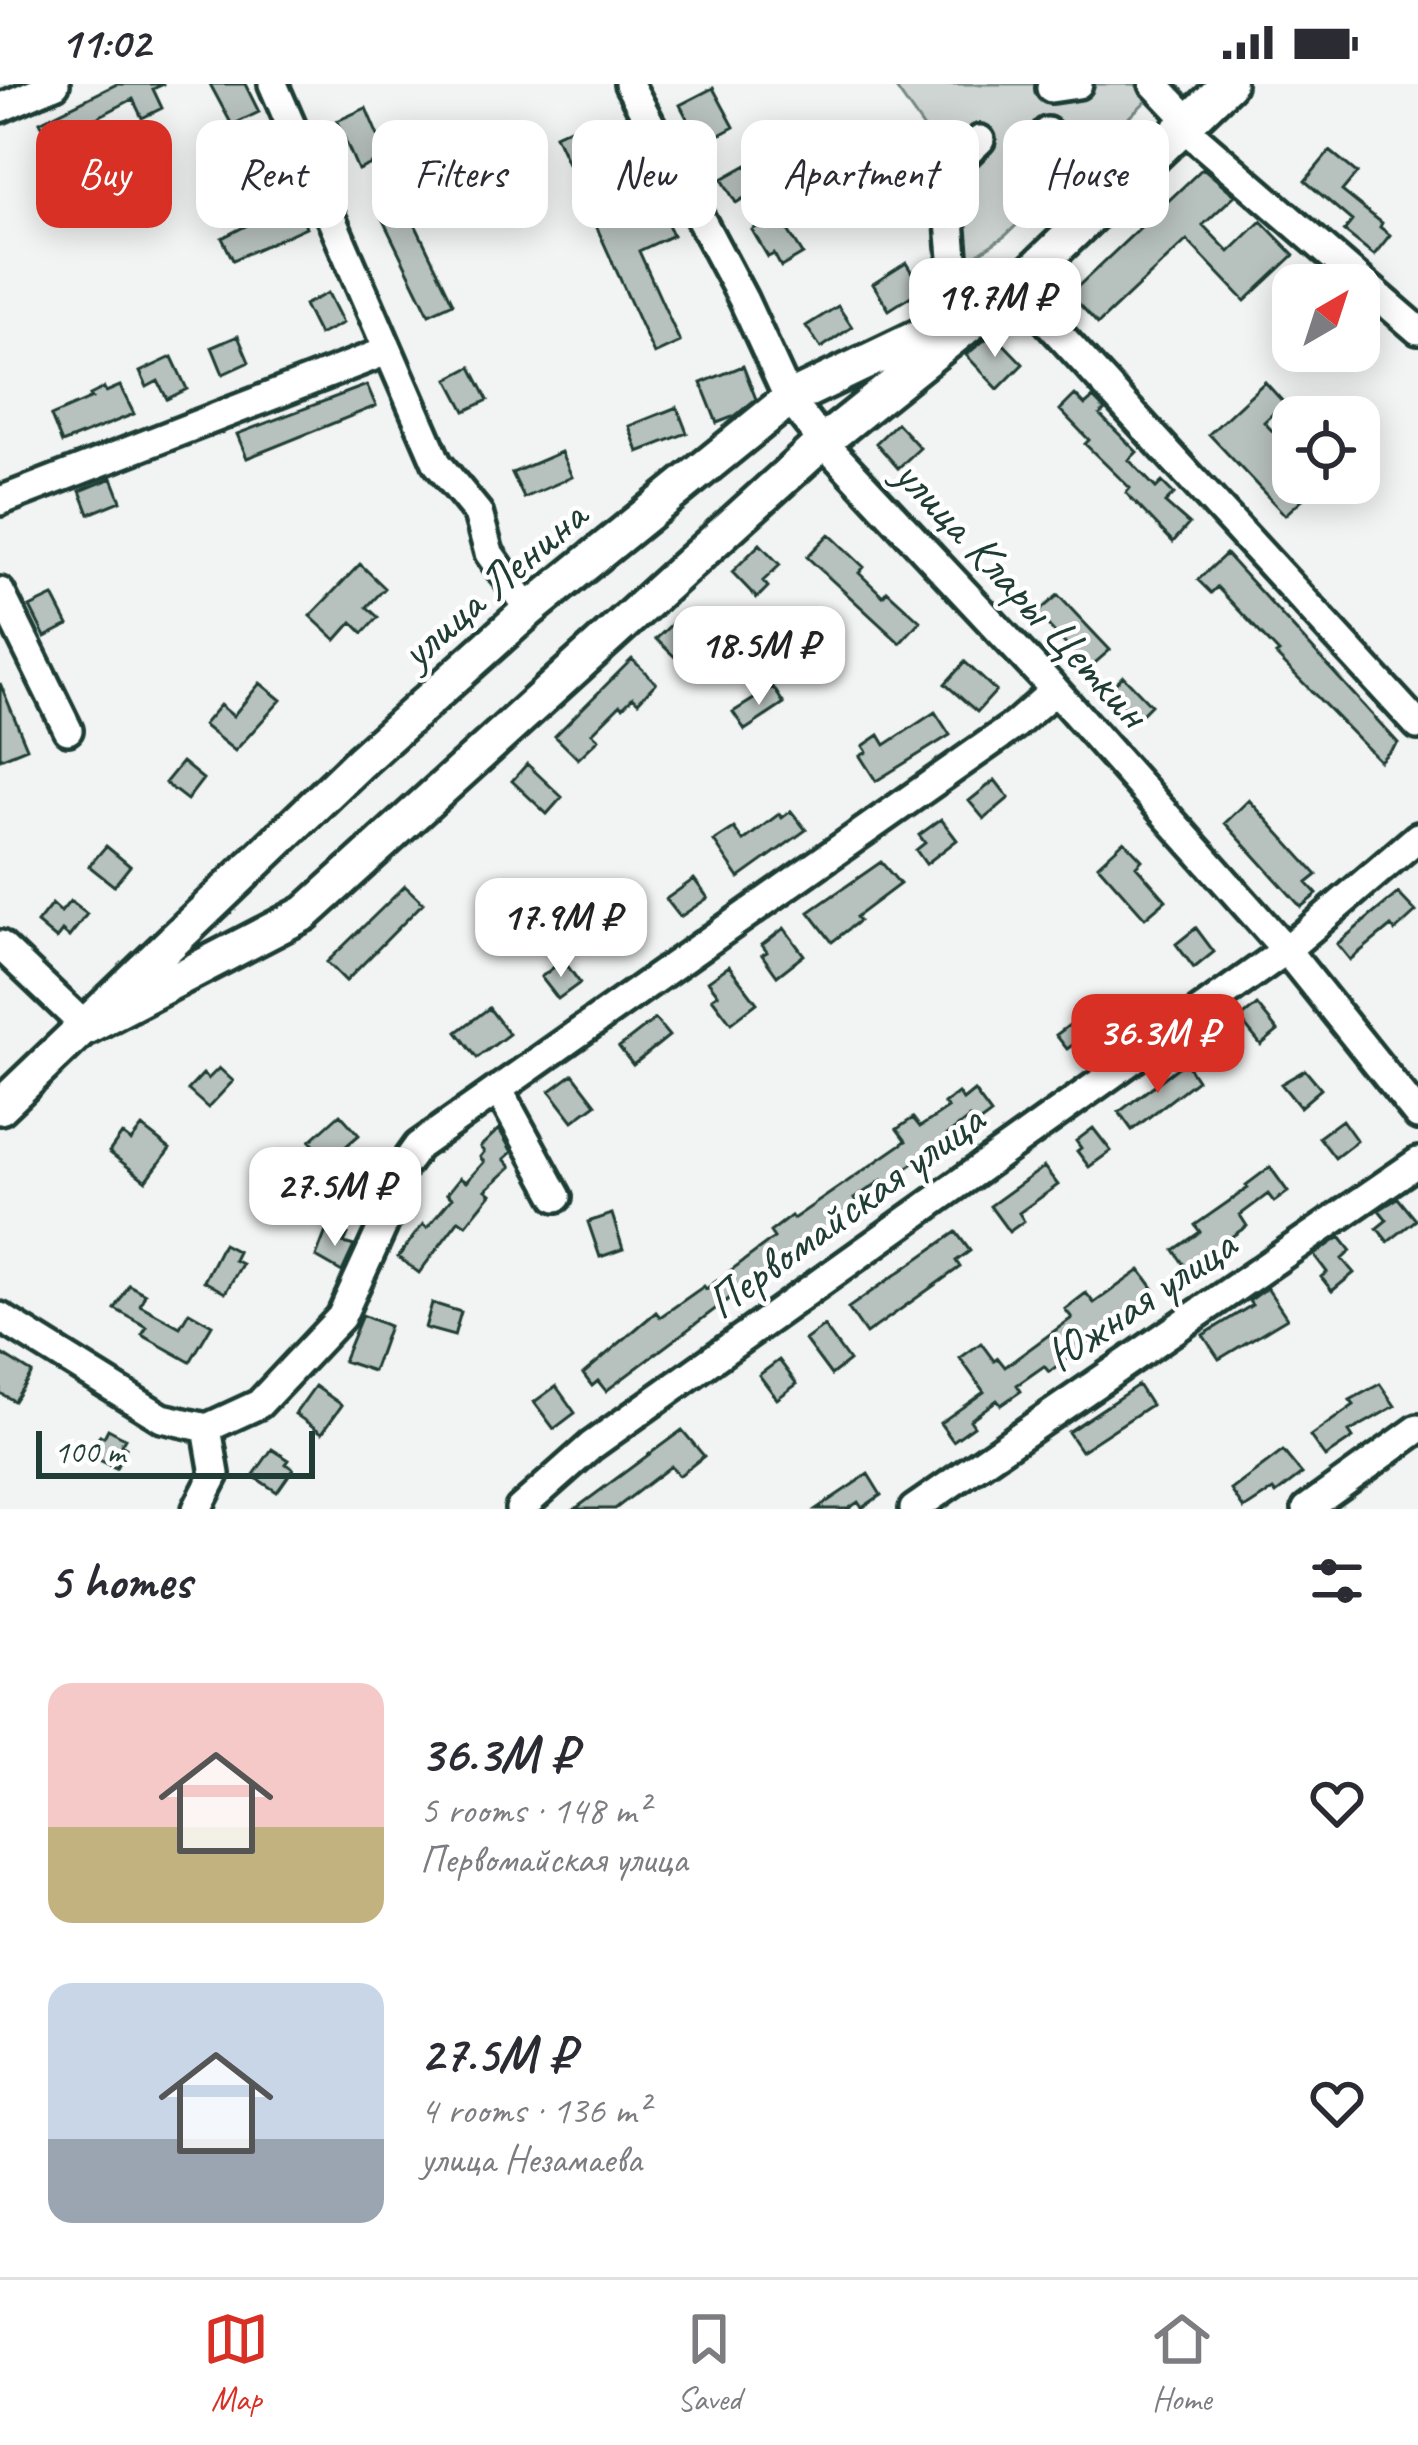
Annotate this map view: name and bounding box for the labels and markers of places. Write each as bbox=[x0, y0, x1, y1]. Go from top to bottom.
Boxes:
pin: 19.7M ₽ bbox=[884, 258, 1106, 360]
pin: 18.5M ₽ bbox=[648, 606, 870, 708]
pin: 17.9M ₽ bbox=[450, 878, 672, 980]
pin: 36.3M ₽ bbox=[1047, 994, 1269, 1096]
pin: 27.5M ₽ bbox=[224, 1147, 446, 1249]

